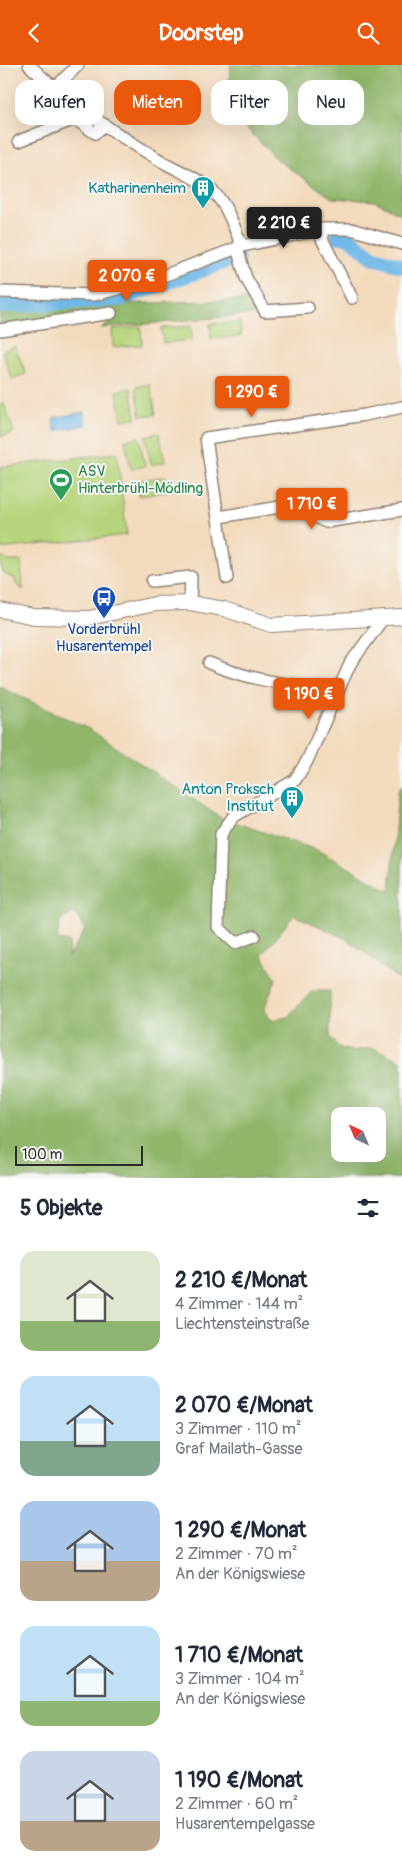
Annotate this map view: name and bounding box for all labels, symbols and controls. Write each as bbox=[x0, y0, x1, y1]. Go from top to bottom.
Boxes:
icon: back bbox=[20, 19, 48, 47]
text: Doorstep bbox=[158, 19, 244, 47]
icon: search bbox=[354, 19, 382, 47]
chip: Kaufen bbox=[15, 80, 104, 125]
chip: Mieten bbox=[114, 80, 201, 125]
chip: Filter bbox=[211, 80, 288, 125]
chip: Neu bbox=[298, 80, 364, 125]
building icon: Katharinenheim bbox=[190, 175, 216, 209]
place label: Katharinenheim bbox=[88, 179, 186, 198]
pin: 2 210 € bbox=[238, 207, 330, 249]
text: 2 210 € bbox=[258, 213, 310, 233]
pin: 2 070 € bbox=[81, 259, 173, 302]
text: 2 070 € bbox=[99, 266, 155, 286]
pin: 1 290 € bbox=[206, 375, 298, 418]
text: 1 290 € bbox=[226, 382, 278, 402]
place label: ASV Hinterbrühl-Mödling bbox=[78, 462, 203, 498]
sports icon: ASV Hinterbrühl-Mödling bbox=[48, 467, 74, 501]
pin: 1 710 € bbox=[266, 487, 358, 530]
text: 1 710 € bbox=[287, 494, 337, 514]
bus stop icon: Vorderbrühl Husarentempel bbox=[91, 585, 117, 619]
place label: Vorderbrühl Husarentempel bbox=[56, 620, 152, 656]
pin: 1 190 € bbox=[263, 677, 355, 720]
text: 1 190 € bbox=[284, 684, 334, 704]
place label: Anton Proksch Institut bbox=[182, 780, 275, 816]
building icon: Anton Proksch Institut bbox=[279, 785, 305, 819]
north arrow bbox=[331, 1107, 386, 1163]
map controls bbox=[331, 1107, 386, 1162]
scale bar bbox=[15, 1143, 142, 1166]
text: 100 m bbox=[22, 1146, 62, 1163]
icon: filters bbox=[354, 1194, 382, 1222]
text: 5 Objekte bbox=[20, 1195, 102, 1222]
text: 2 210 €/Monat bbox=[175, 1267, 307, 1294]
icon: home bbox=[60, 1271, 120, 1331]
text: 4 Zimmer · 144 m² bbox=[175, 1294, 303, 1314]
text: Liechtensteinstraße bbox=[175, 1314, 309, 1334]
text: 2 070 €/Monat bbox=[175, 1392, 313, 1419]
icon: home bbox=[60, 1396, 120, 1456]
text: 3 Zimmer · 110 m² bbox=[175, 1419, 302, 1439]
text: Graf Mailath-Gasse bbox=[175, 1439, 302, 1459]
text: 1 290 €/Monat bbox=[175, 1517, 306, 1544]
icon: home bbox=[60, 1521, 120, 1581]
text: 2 Zimmer · 70 m² bbox=[175, 1544, 297, 1564]
text: An der Königswiese bbox=[175, 1564, 305, 1584]
text: 1 710 €/Monat bbox=[175, 1642, 303, 1669]
icon: home bbox=[60, 1646, 120, 1706]
text: 3 Zimmer · 104 m² bbox=[175, 1669, 305, 1689]
text: An der Königswiese bbox=[175, 1689, 305, 1709]
text: 1 190 €/Monat bbox=[175, 1767, 303, 1794]
icon: home bbox=[60, 1771, 120, 1831]
text: 2 Zimmer · 60 m² bbox=[175, 1794, 298, 1814]
text: Husarentempelgasse bbox=[175, 1814, 315, 1834]

